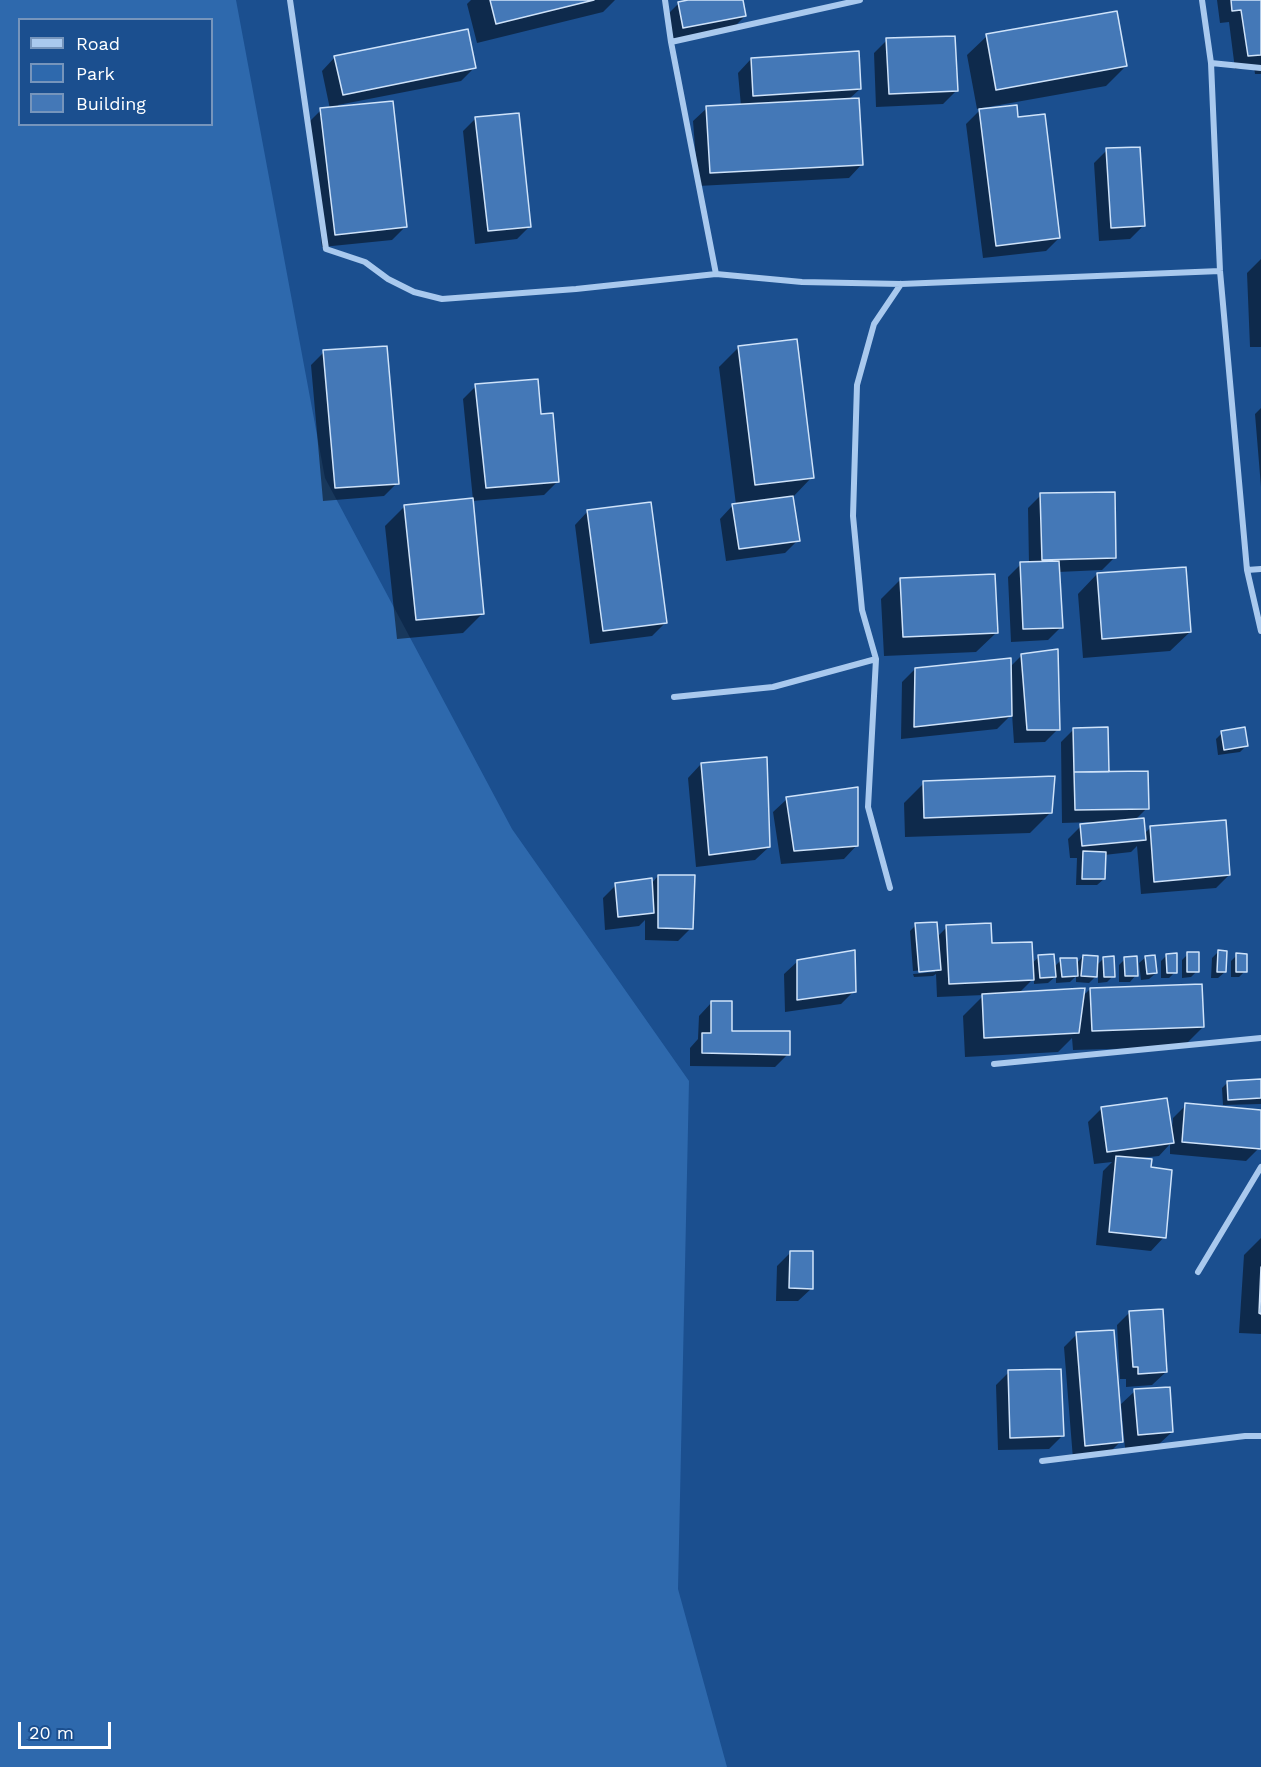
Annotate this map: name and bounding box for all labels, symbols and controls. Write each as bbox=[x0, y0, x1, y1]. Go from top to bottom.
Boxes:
legend bbox=[18, 18, 213, 126]
text: Road bbox=[76, 33, 120, 54]
text: Park bbox=[76, 63, 115, 84]
text: Building bbox=[76, 93, 146, 114]
scale bar bbox=[21, 1710, 114, 1748]
text: 20 m bbox=[29, 1722, 74, 1743]

